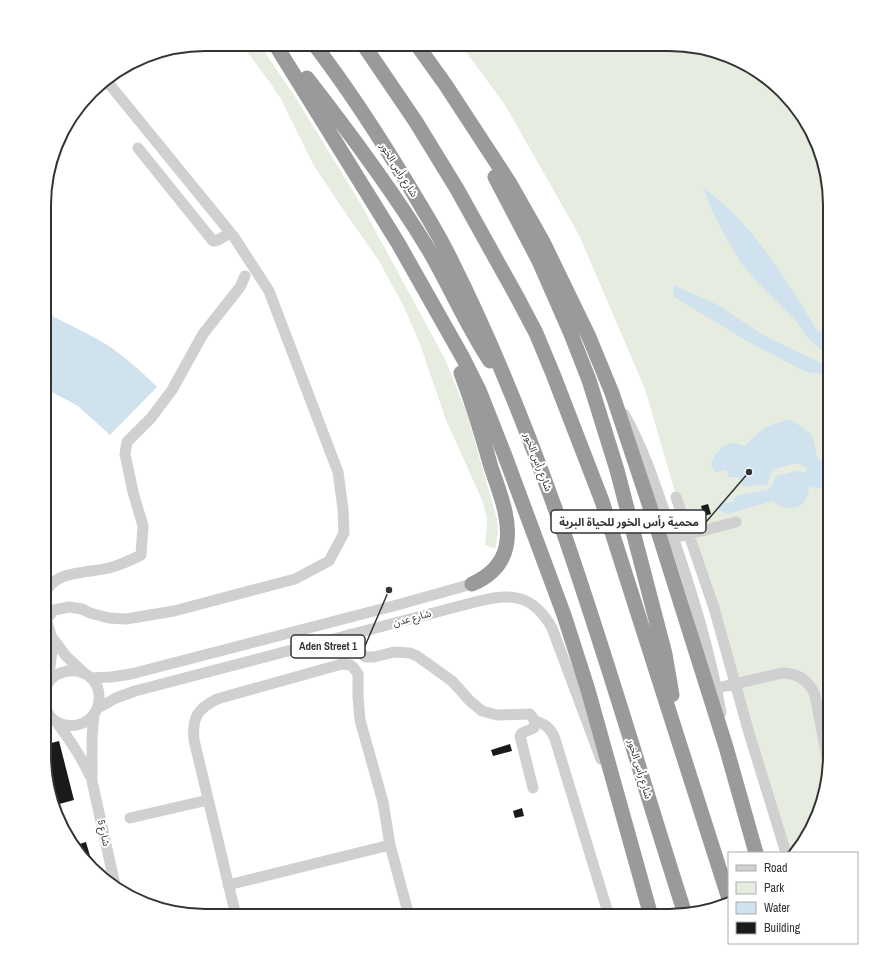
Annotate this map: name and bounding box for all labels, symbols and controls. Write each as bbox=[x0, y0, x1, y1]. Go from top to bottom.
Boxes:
street label: شارع رأس الخور bbox=[376, 140, 421, 200]
street label: شارع رأس الخور bbox=[520, 430, 555, 494]
callout: محمية رأس الخور للحياة البرية bbox=[551, 510, 706, 533]
text: محمية رأس الخور للحياة البرية bbox=[559, 515, 699, 529]
street label: شارع عدن bbox=[391, 607, 433, 630]
callout: Aden Street 1 bbox=[291, 635, 365, 658]
text: Aden Street 1 bbox=[299, 639, 357, 653]
street label: شارع رأس الخور bbox=[624, 737, 655, 801]
street label: شارع 5 bbox=[94, 819, 113, 848]
legend bbox=[728, 852, 858, 944]
text: Road bbox=[764, 860, 788, 876]
text: Park bbox=[764, 880, 784, 896]
text: Water bbox=[764, 900, 791, 916]
text: Building bbox=[764, 920, 801, 936]

